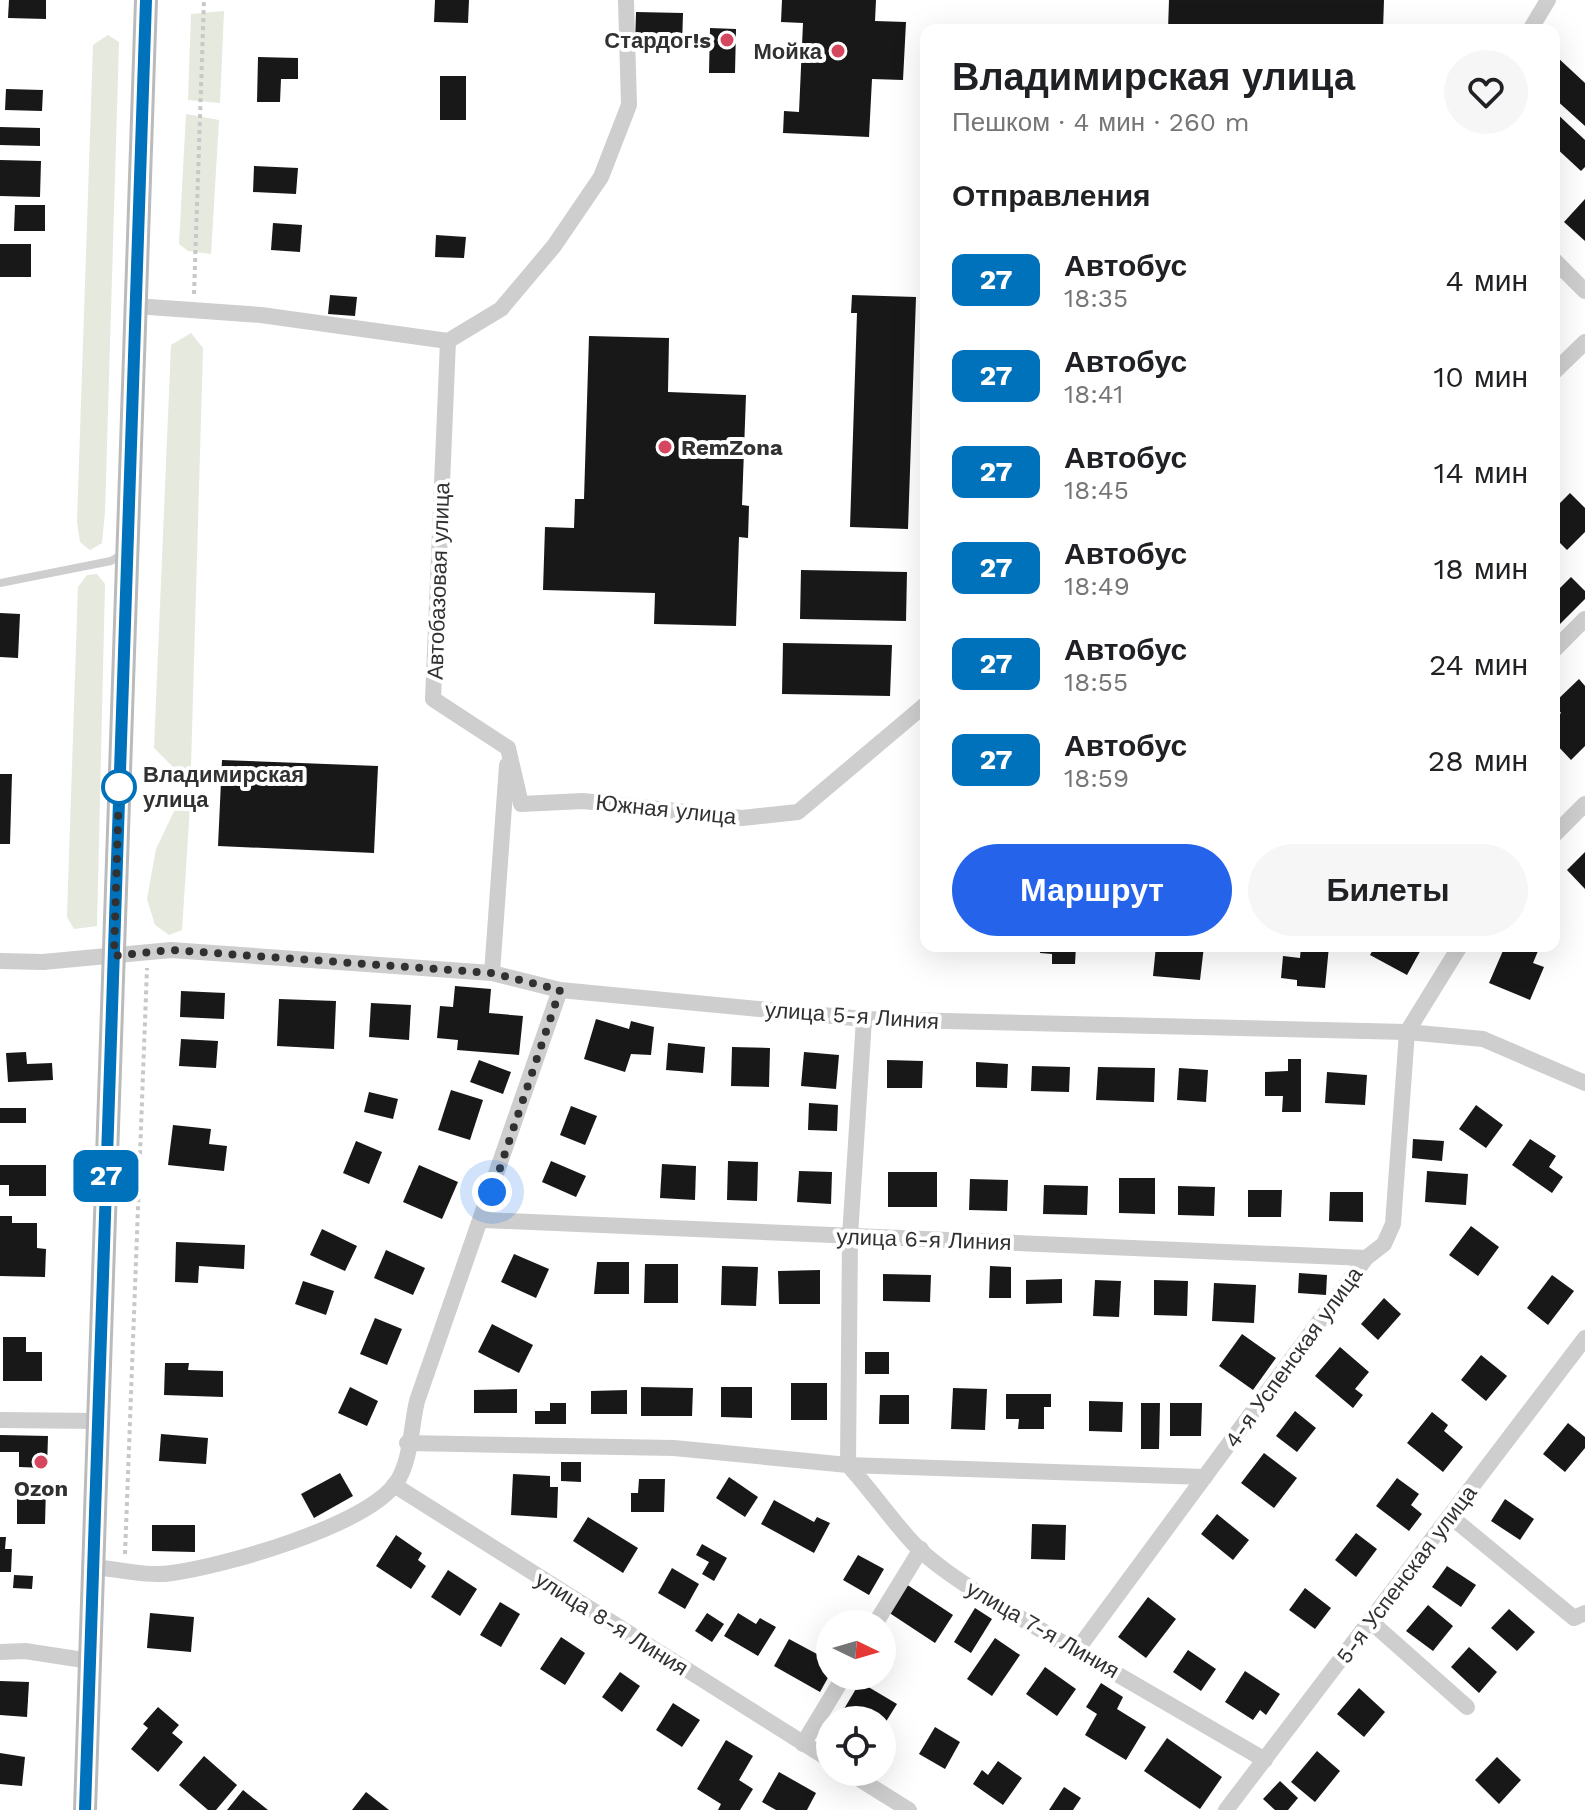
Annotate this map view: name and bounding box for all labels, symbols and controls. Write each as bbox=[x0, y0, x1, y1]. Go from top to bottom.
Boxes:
place label: Стардог!s bbox=[604, 28, 711, 53]
marker: Стардог!s bbox=[718, 31, 736, 49]
place label: Мойка bbox=[753, 39, 823, 64]
marker: Мойка bbox=[829, 42, 847, 60]
button: heart bbox=[1444, 50, 1528, 134]
text: Владимирская улица bbox=[952, 55, 1355, 99]
text: Пешком · 4 мин · 260 m bbox=[952, 107, 1250, 137]
text: Отправления bbox=[952, 178, 1151, 213]
text: Автобус bbox=[1064, 248, 1187, 283]
text: 27 bbox=[979, 263, 1013, 296]
text: 4 мин bbox=[1445, 263, 1528, 298]
text: 18:35 bbox=[1064, 283, 1128, 313]
text: Автобус bbox=[1064, 344, 1187, 379]
text: 27 bbox=[979, 359, 1013, 392]
text: 10 мин bbox=[1433, 359, 1528, 394]
text: 18:41 bbox=[1064, 379, 1123, 409]
place label: RemZona bbox=[681, 435, 783, 460]
marker: RemZona bbox=[656, 438, 674, 456]
text: Автобус bbox=[1064, 440, 1187, 475]
text: 27 bbox=[979, 455, 1013, 488]
text: 14 мин bbox=[1434, 455, 1528, 490]
text: 18:45 bbox=[1064, 475, 1129, 505]
street label: Автобазовая улица bbox=[423, 481, 454, 680]
text: Автобус bbox=[1064, 536, 1187, 571]
text: 27 bbox=[979, 551, 1013, 584]
text: 18 мин bbox=[1434, 551, 1528, 586]
text: 18:49 bbox=[1064, 571, 1130, 601]
text: Автобус bbox=[1064, 632, 1187, 667]
text: 27 bbox=[979, 647, 1013, 680]
text: 24 мин bbox=[1429, 647, 1528, 682]
text: 18:55 bbox=[1064, 667, 1128, 697]
text: Автобус bbox=[1064, 728, 1187, 763]
text: 27 bbox=[979, 743, 1013, 776]
text: 28 мин bbox=[1428, 743, 1528, 778]
place label: Владимирская улица bbox=[143, 762, 304, 812]
text: 18:59 bbox=[1064, 763, 1129, 793]
marker: Владимирская улица bbox=[102, 770, 136, 804]
street label: Южная улица bbox=[594, 790, 738, 829]
button: Маршрут bbox=[952, 844, 1232, 936]
button: Билеты bbox=[1248, 844, 1528, 936]
street label: улица 5-я Линия bbox=[764, 997, 940, 1034]
line badge: 27 bbox=[70, 1150, 142, 1202]
text: 27 bbox=[89, 1159, 123, 1192]
your location bbox=[472, 1172, 512, 1212]
street label: улица 6-я Линия bbox=[836, 1224, 1012, 1255]
street label: 4-я Успенская улица bbox=[1219, 1262, 1368, 1452]
marker: Ozon bbox=[32, 1453, 50, 1471]
place label: Ozon bbox=[14, 1476, 68, 1501]
street label: 5-я Успенская улица bbox=[1331, 1480, 1482, 1668]
street label: улица 8-я Линия bbox=[531, 1566, 693, 1680]
street label: улица 7-я Линия bbox=[962, 1576, 1123, 1683]
north arrow bbox=[816, 1610, 896, 1690]
map controls bbox=[816, 1610, 896, 1786]
button: locate bbox=[816, 1706, 896, 1786]

